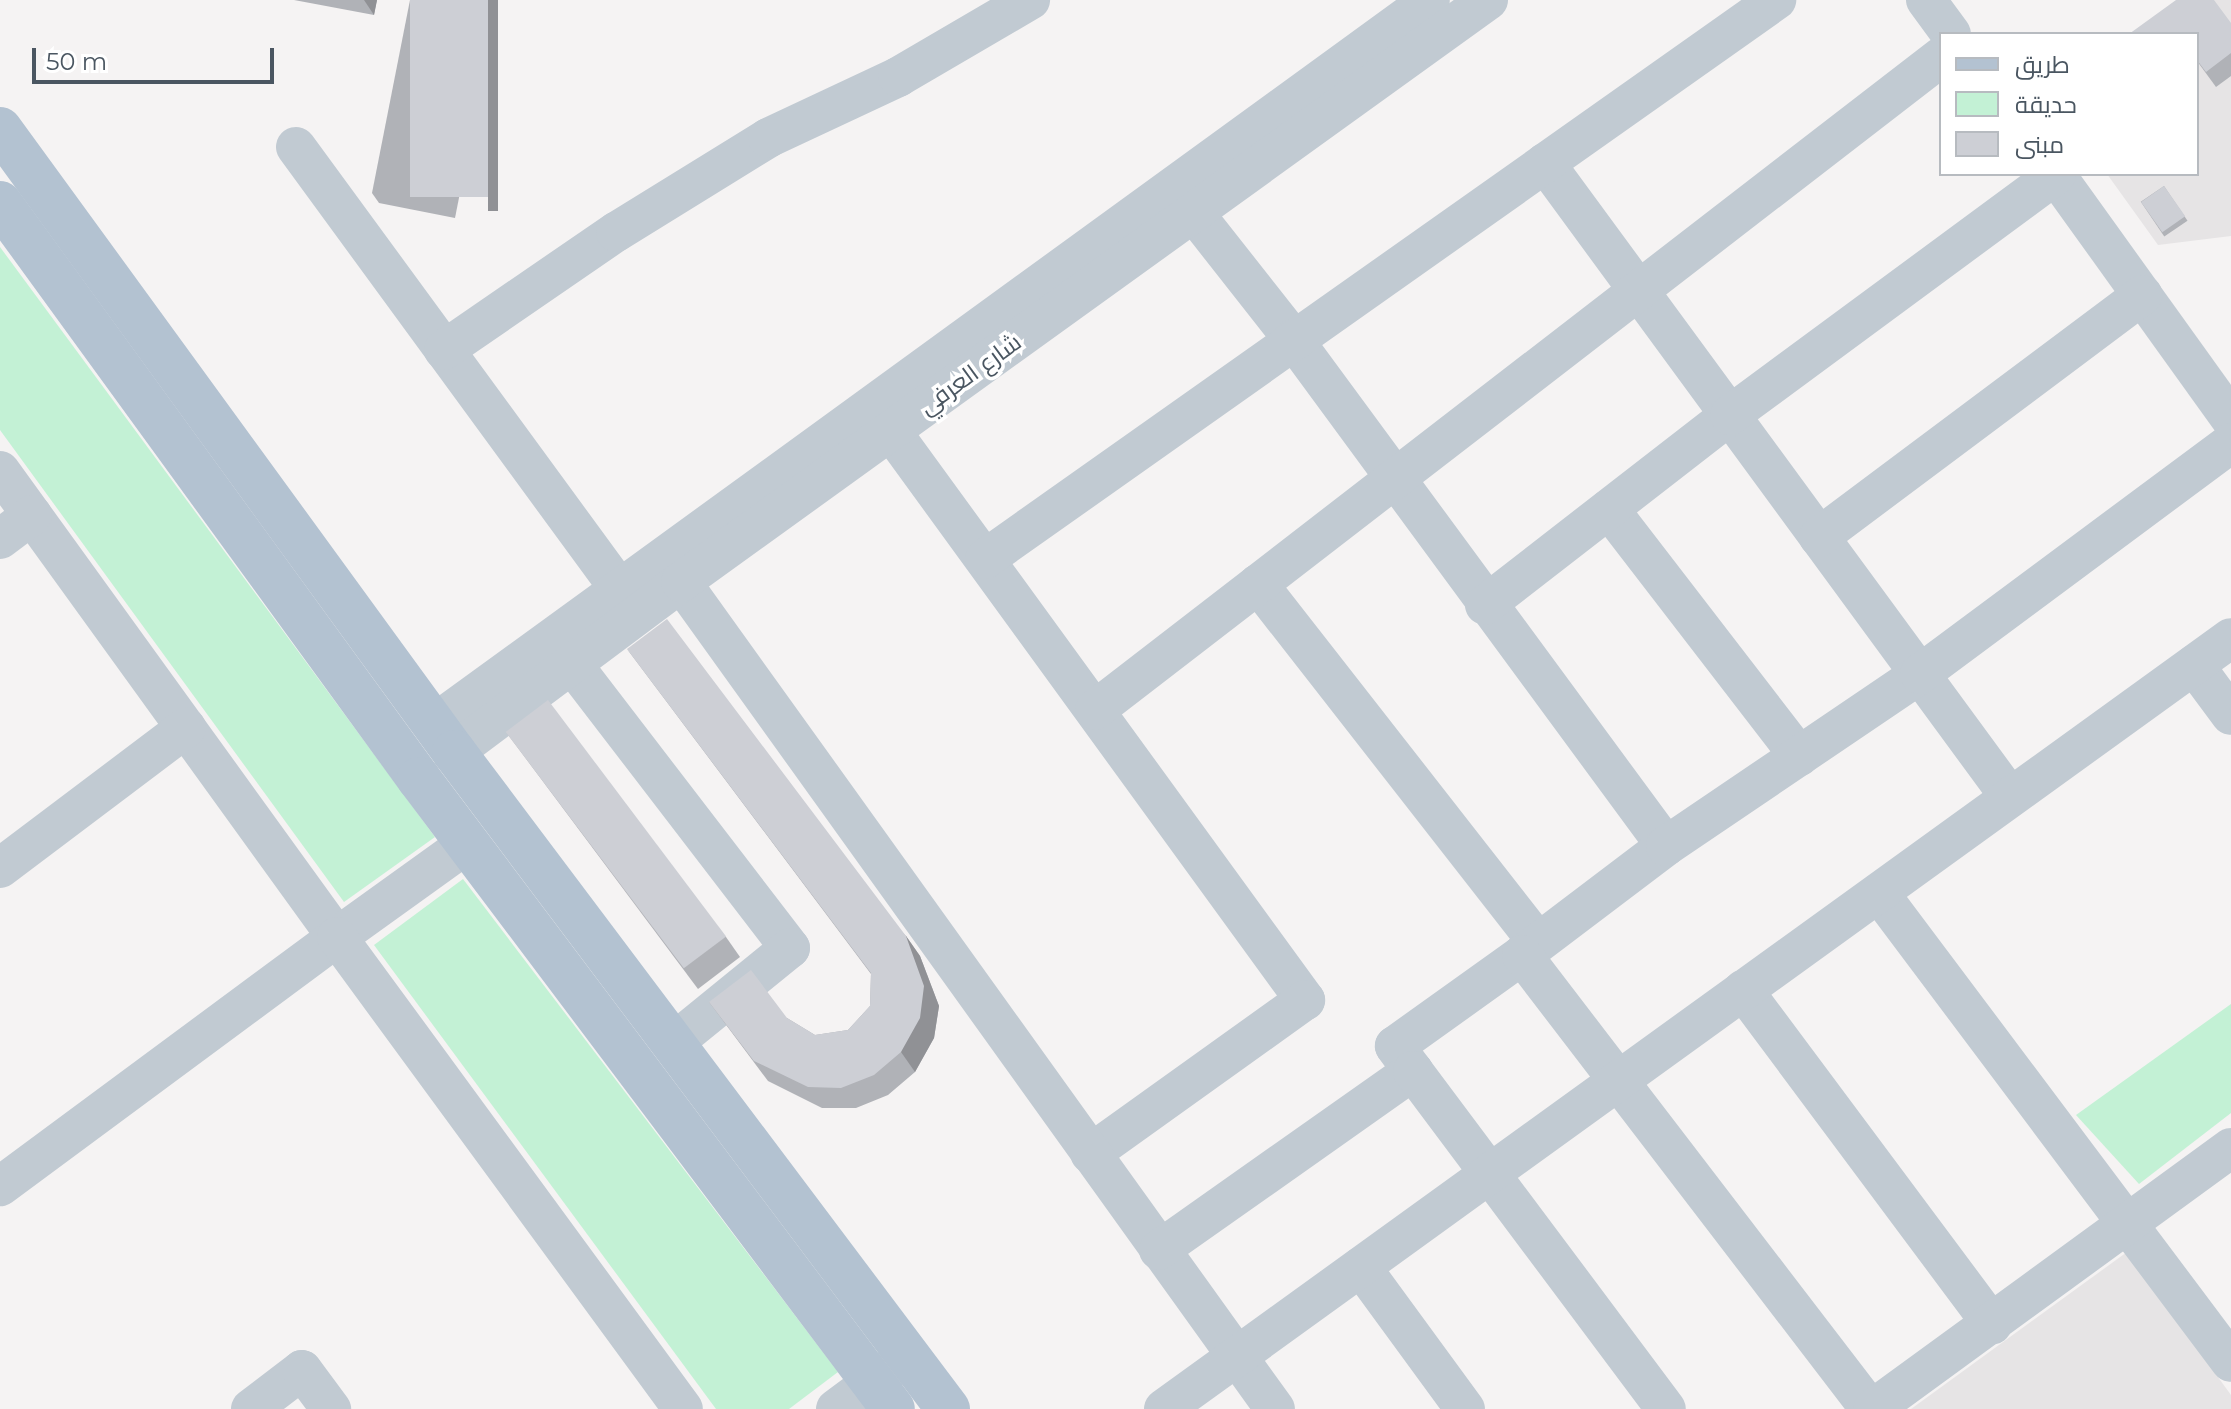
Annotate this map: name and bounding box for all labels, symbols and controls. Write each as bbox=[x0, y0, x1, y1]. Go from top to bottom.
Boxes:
scale bar bbox=[36, 32, 278, 82]
legend bbox=[1939, 32, 2199, 176]
text: 50 m bbox=[46, 47, 107, 76]
text: طريق bbox=[2015, 50, 2070, 79]
text: حديقة bbox=[2015, 90, 2077, 119]
text: مبنى bbox=[2015, 130, 2064, 159]
street label: شارع العرفي bbox=[913, 327, 1027, 421]

